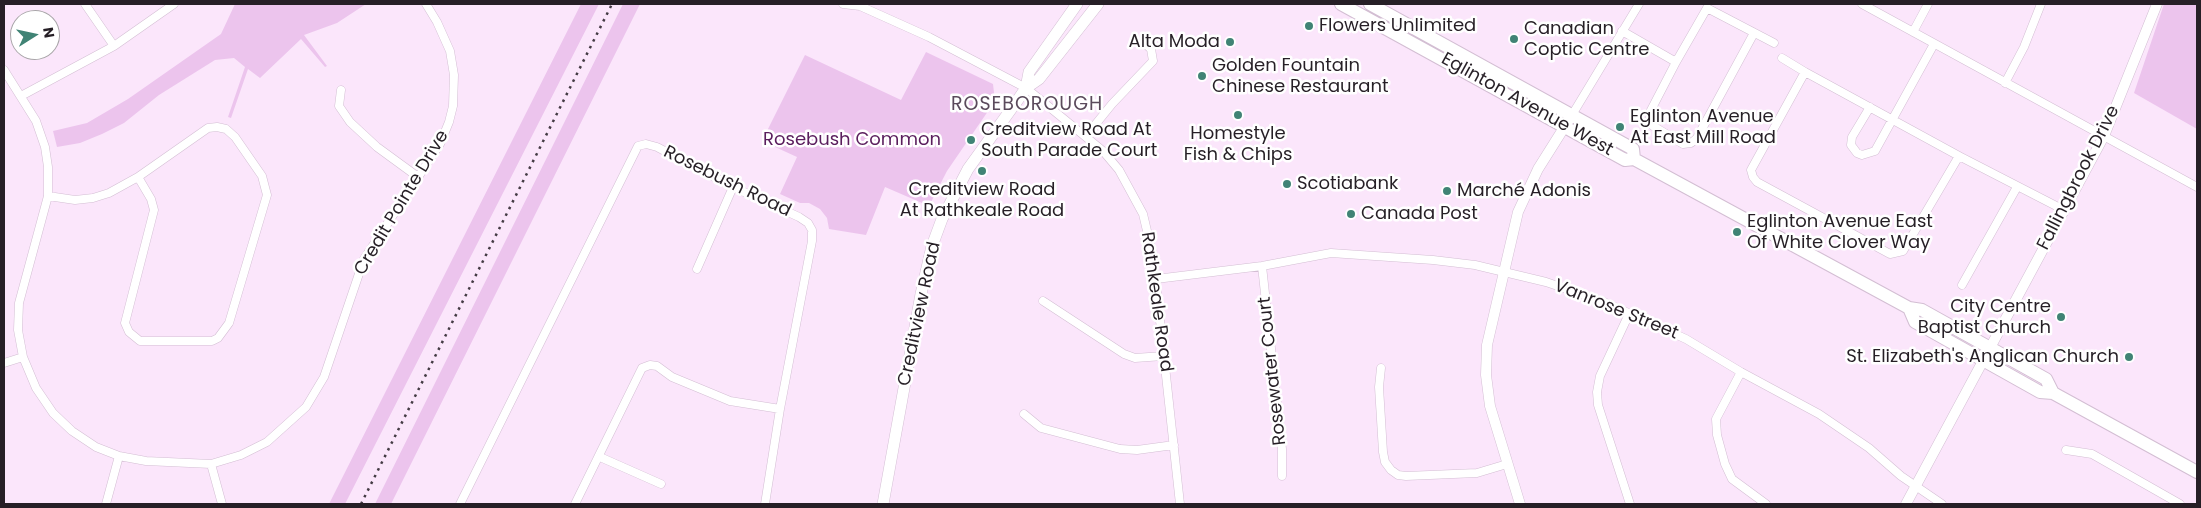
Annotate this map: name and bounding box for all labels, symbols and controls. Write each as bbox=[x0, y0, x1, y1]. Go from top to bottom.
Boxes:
north arrow bbox=[10, 10, 60, 60]
place label: Flowers Unlimited bbox=[1319, 15, 1476, 37]
place label: Canadian Coptic Centre bbox=[1524, 18, 1649, 60]
marker: Flowers Unlimited bbox=[1303, 20, 1315, 32]
text: N bbox=[38, 26, 60, 39]
place label: Alta Moda bbox=[1129, 31, 1220, 53]
marker: Canadian Coptic Centre bbox=[1508, 33, 1520, 45]
marker: Alta Moda bbox=[1224, 36, 1236, 48]
street label: Eglinton Avenue West bbox=[1437, 49, 1617, 161]
place label: Golden Fountain Chinese Restaurant bbox=[1212, 55, 1389, 98]
marker: Golden Fountain Chinese Restaurant bbox=[1196, 70, 1208, 82]
district label: ROSEBOROUGH bbox=[950, 94, 1104, 116]
street label: Fallingbrook Drive bbox=[2033, 102, 2125, 254]
place label: Eglinton Avenue At East Mill Road bbox=[1630, 106, 1776, 148]
marker: Homestyle Fish & Chips bbox=[1232, 109, 1244, 121]
place label: Creditview Road At South Parade Court bbox=[981, 119, 1157, 162]
marker: Eglinton Avenue At East Mill Road bbox=[1614, 121, 1626, 133]
place label: Homestyle Fish & Chips bbox=[1184, 123, 1292, 166]
street label: Credit Pointe Drive bbox=[350, 127, 454, 279]
park label: Rosebush Common bbox=[763, 129, 941, 151]
marker: Creditview Road At South Parade Court bbox=[965, 134, 977, 146]
street label: Rosebush Road bbox=[660, 142, 794, 222]
marker: Creditview Road At Rathkeale Road bbox=[976, 165, 988, 177]
place label: Scotiabank bbox=[1297, 173, 1398, 195]
marker: Scotiabank bbox=[1281, 178, 1293, 190]
place label: Creditview Road At Rathkeale Road bbox=[900, 179, 1064, 222]
place label: Marché Adonis bbox=[1457, 180, 1591, 202]
marker: Marché Adonis bbox=[1441, 185, 1453, 197]
place label: Canada Post bbox=[1361, 203, 1478, 225]
marker: Canada Post bbox=[1345, 208, 1357, 220]
place label: Eglinton Avenue East Of White Clover Way bbox=[1747, 211, 1933, 253]
marker: Eglinton Avenue East Of White Clover Way bbox=[1731, 226, 1743, 238]
street label: Rathkeale Road bbox=[1135, 231, 1177, 373]
street label: Creditview Road bbox=[894, 240, 946, 388]
street label: Vanrose Street bbox=[1551, 275, 1681, 345]
street label: Rosewater Court bbox=[1254, 296, 1292, 446]
place label: City Centre Baptist Church bbox=[1918, 296, 2051, 338]
marker: City Centre Baptist Church bbox=[2055, 311, 2067, 323]
place label: St. Elizabeth's Anglican Church bbox=[1846, 346, 2119, 368]
marker: St. Elizabeth's Anglican Church bbox=[2123, 351, 2135, 363]

